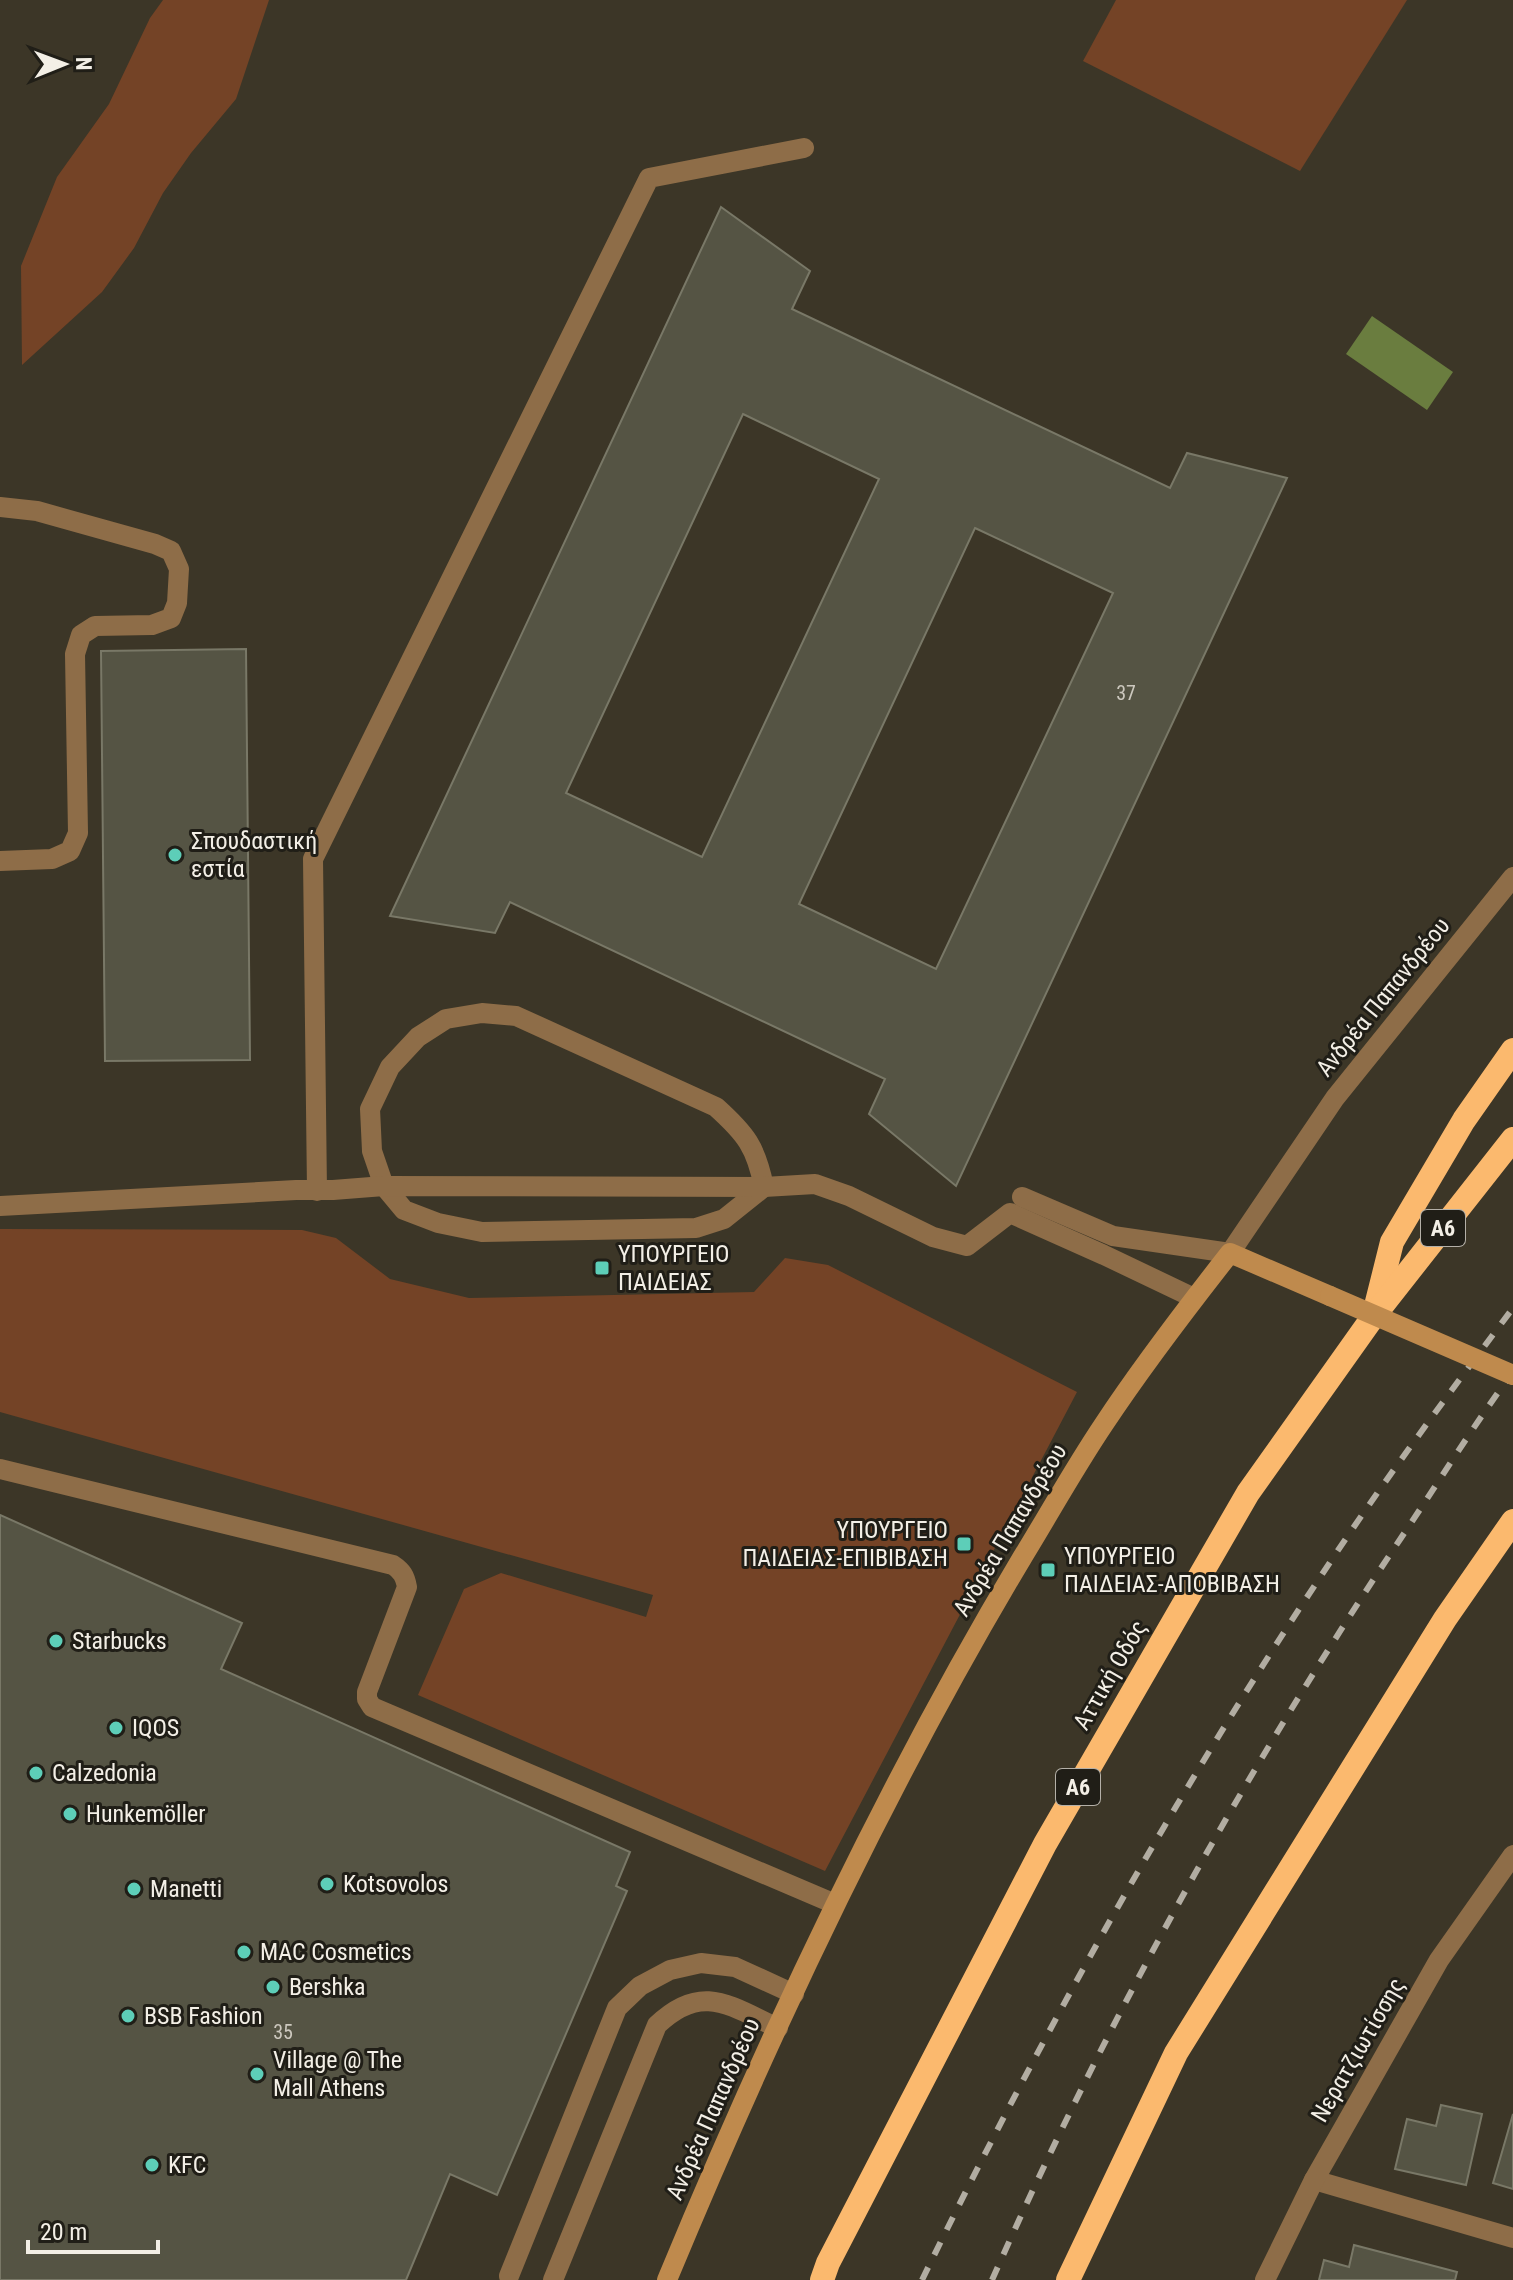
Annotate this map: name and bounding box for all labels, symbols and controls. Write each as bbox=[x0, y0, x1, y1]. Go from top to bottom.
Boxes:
north arrow bbox=[24, 24, 104, 104]
text: N bbox=[71, 57, 96, 71]
house number: 37 bbox=[1116, 681, 1136, 705]
place label: Σπουδαστική εστία bbox=[191, 827, 317, 883]
marker: Σπουδαστική εστία bbox=[166, 846, 184, 864]
street label: Ανδρέα Παπανδρέου bbox=[1310, 912, 1456, 1082]
road number: Α6 bbox=[1421, 1210, 1465, 1246]
place label: ΥΠΟΥΡΓΕΙΟ ΠΑΙΔΕΙΑΣ bbox=[618, 1240, 729, 1296]
marker: ΥΠΟΥΡΓΕΙΟ ΠΑΙΔΕΙΑΣ bbox=[593, 1259, 611, 1277]
street label: Ανδρέα Παπανδρέου bbox=[947, 1439, 1073, 1621]
place label: ΥΠΟΥΡΓΕΙΟ ΠΑΙΔΕΙΑΣ-ΕΠΙΒΙΒΑΣΗ bbox=[742, 1516, 948, 1572]
marker: ΥΠΟΥΡΓΕΙΟ ΠΑΙΔΕΙΑΣ-ΕΠΙΒΙΒΑΣΗ bbox=[955, 1535, 973, 1553]
place label: ΥΠΟΥΡΓΕΙΟ ΠΑΙΔΕΙΑΣ-ΑΠΟΒΙΒΑΣΗ bbox=[1064, 1542, 1280, 1598]
marker: ΥΠΟΥΡΓΕΙΟ ΠΑΙΔΕΙΑΣ-ΑΠΟΒΙΒΑΣΗ bbox=[1039, 1561, 1057, 1579]
street label: Αττική Οδός bbox=[1067, 1615, 1153, 1735]
place label: Starbucks bbox=[72, 1627, 167, 1655]
marker: Starbucks bbox=[47, 1632, 65, 1650]
place label: IQOS bbox=[132, 1714, 179, 1742]
marker: IQOS bbox=[107, 1719, 125, 1737]
place label: Calzedonia bbox=[52, 1759, 157, 1787]
marker: Calzedonia bbox=[27, 1764, 45, 1782]
road number: Α6 bbox=[1056, 1769, 1100, 1805]
place label: Hunkemöller bbox=[86, 1800, 206, 1828]
marker: Hunkemöller bbox=[61, 1805, 79, 1823]
place label: Kotsovolos bbox=[343, 1870, 448, 1898]
place label: Manetti bbox=[150, 1875, 222, 1903]
marker: Kotsovolos bbox=[318, 1875, 336, 1893]
marker: Manetti bbox=[125, 1880, 143, 1898]
place label: MAC Cosmetics bbox=[260, 1938, 412, 1966]
marker: MAC Cosmetics bbox=[235, 1943, 253, 1961]
place label: Bershka bbox=[289, 1973, 366, 2001]
street label: Νερατζιωτίσσης bbox=[1305, 1973, 1411, 2127]
marker: Bershka bbox=[264, 1978, 282, 1996]
place label: BSB Fashion bbox=[144, 2002, 263, 2030]
marker: BSB Fashion bbox=[119, 2007, 137, 2025]
street label: Ανδρέα Παπανδρέου bbox=[660, 2014, 766, 2204]
house number: 35 bbox=[273, 2020, 293, 2044]
place label: Village @ The Mall Athens bbox=[273, 2046, 402, 2102]
marker: Village @ The Mall Athens bbox=[248, 2065, 266, 2083]
place label: KFC bbox=[168, 2151, 206, 2179]
marker: KFC bbox=[143, 2156, 161, 2174]
scale bar bbox=[28, 2204, 158, 2254]
text: 20 m bbox=[40, 2218, 87, 2246]

